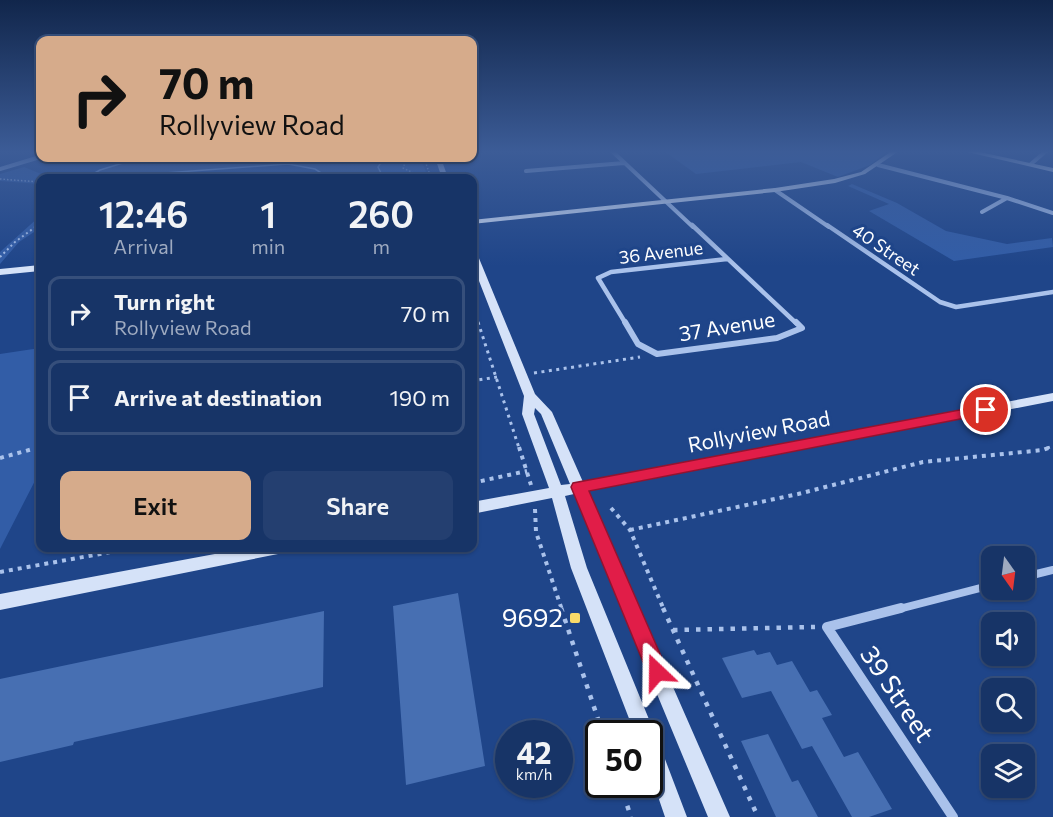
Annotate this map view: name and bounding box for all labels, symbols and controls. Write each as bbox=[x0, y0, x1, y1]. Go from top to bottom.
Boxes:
text: 70 m bbox=[159, 56, 254, 108]
icon: right bbox=[60, 60, 138, 138]
text: Rollyview Road bbox=[159, 108, 345, 141]
text: 12:46 bbox=[99, 191, 188, 235]
text: 1 bbox=[260, 191, 276, 235]
text: 260 bbox=[348, 191, 414, 235]
street label: 40 Street bbox=[849, 219, 925, 280]
text: Arrival bbox=[113, 234, 174, 258]
text: min bbox=[251, 234, 285, 258]
text: m bbox=[372, 234, 390, 258]
street label: 36 Avenue bbox=[618, 236, 704, 268]
text: Turn right bbox=[114, 288, 215, 315]
icon: right bbox=[63, 297, 96, 330]
text: 70 m bbox=[401, 300, 450, 327]
street label: 37 Avenue bbox=[677, 306, 777, 345]
text: Rollyview Road bbox=[114, 315, 251, 339]
icon: arrive bbox=[63, 381, 96, 414]
text: Arrive at destination bbox=[114, 384, 322, 411]
text: 190 m bbox=[389, 384, 450, 411]
pin bbox=[960, 384, 1011, 435]
icon: arrive bbox=[969, 393, 1002, 426]
street label: Rollyview Road bbox=[685, 404, 832, 457]
button: Exit bbox=[60, 471, 251, 540]
button: Share bbox=[263, 471, 453, 540]
north arrow bbox=[981, 546, 1035, 600]
map controls bbox=[981, 546, 1035, 798]
place label: 9692 bbox=[502, 601, 563, 632]
marker: 9692 bbox=[568, 611, 582, 625]
button: sound bbox=[981, 612, 1035, 666]
street label: 39 Street bbox=[855, 639, 942, 747]
position arrow bbox=[625, 640, 689, 704]
button: search bbox=[981, 678, 1035, 732]
speed limit sign: 50 bbox=[585, 720, 663, 798]
text: 42 bbox=[516, 733, 552, 770]
button: layers bbox=[981, 744, 1035, 798]
text: km/h bbox=[516, 765, 552, 783]

